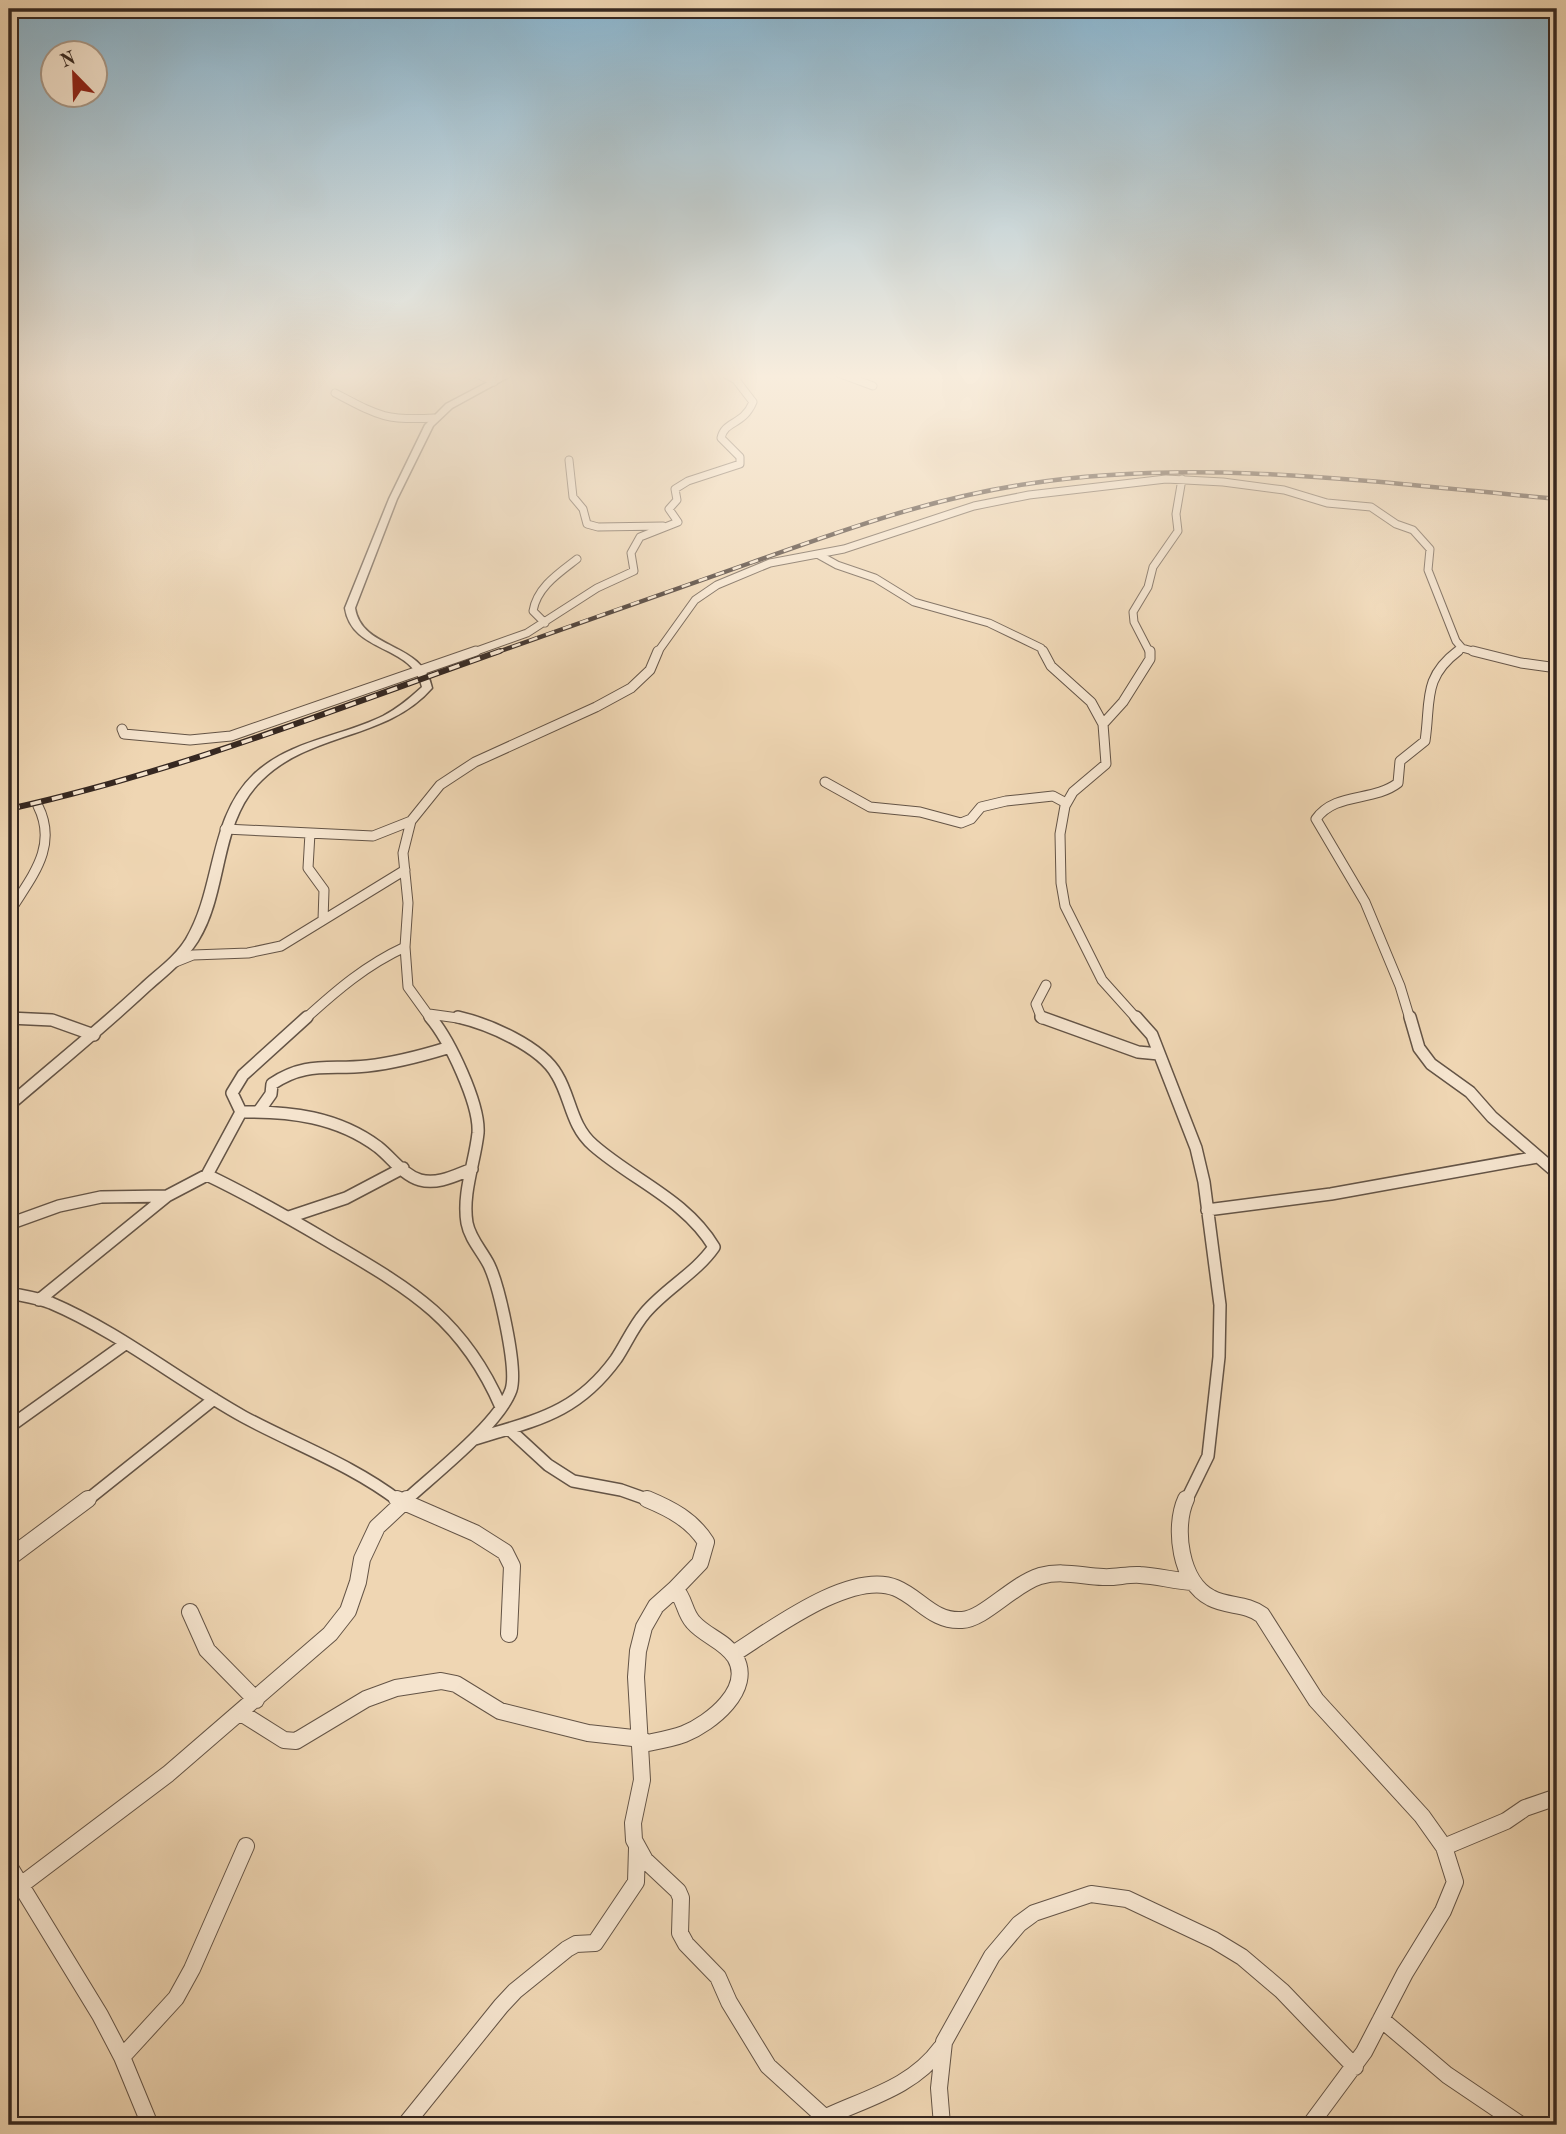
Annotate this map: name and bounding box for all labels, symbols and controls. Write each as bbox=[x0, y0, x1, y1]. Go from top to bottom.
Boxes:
north arrow bbox=[38, 38, 108, 108]
text: N bbox=[58, 49, 79, 72]

